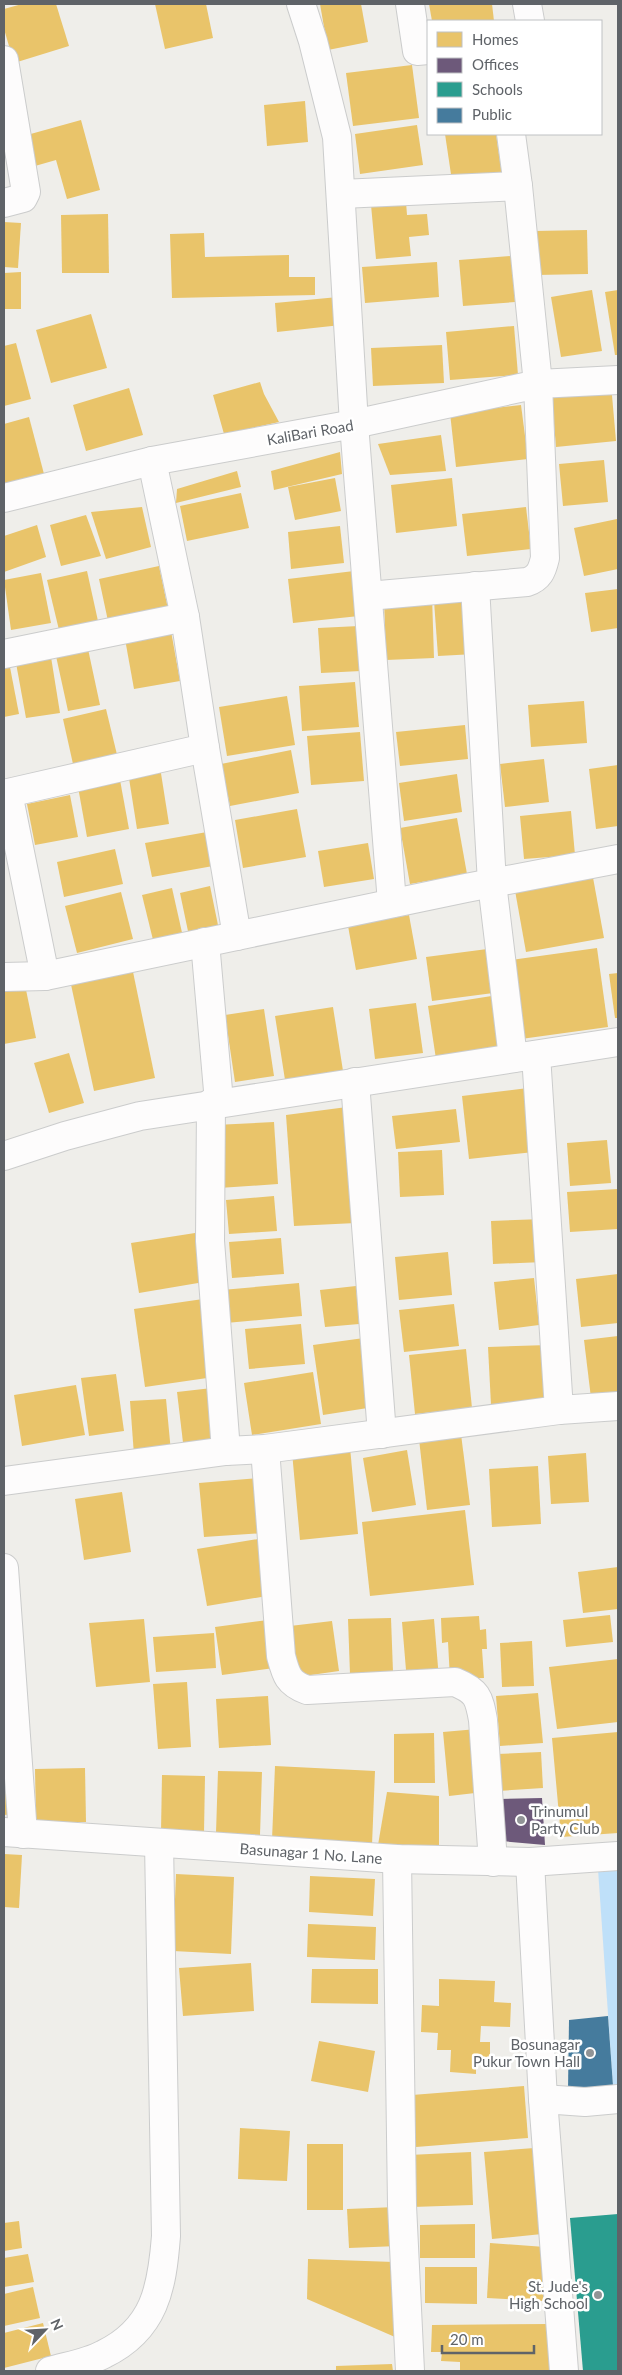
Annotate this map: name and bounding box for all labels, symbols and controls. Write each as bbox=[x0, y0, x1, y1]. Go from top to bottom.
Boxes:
legend bbox=[427, 20, 602, 135]
text: Homes bbox=[472, 30, 518, 48]
text: Offices bbox=[472, 55, 519, 73]
text: Schools bbox=[472, 80, 523, 98]
text: Public bbox=[472, 105, 512, 123]
street label: KaliBari Road bbox=[265, 416, 355, 448]
place label: Trinumul Party Club bbox=[531, 1802, 600, 1837]
marker: Trinumul Party Club bbox=[515, 1814, 527, 1826]
street label: Basunagar 1 No. Lane bbox=[239, 1839, 383, 1867]
place label: Bosunagar Pukur Town Hall bbox=[473, 2035, 581, 2070]
marker: Bosunagar Pukur Town Hall bbox=[584, 2047, 596, 2059]
place label: St. Jude's High School bbox=[509, 2277, 588, 2312]
marker: St. Jude's High School bbox=[592, 2289, 604, 2301]
north arrow bbox=[20, 2305, 70, 2355]
text: N bbox=[47, 2316, 67, 2333]
scale bar bbox=[442, 2322, 534, 2354]
text: 20 m bbox=[450, 2330, 484, 2348]

